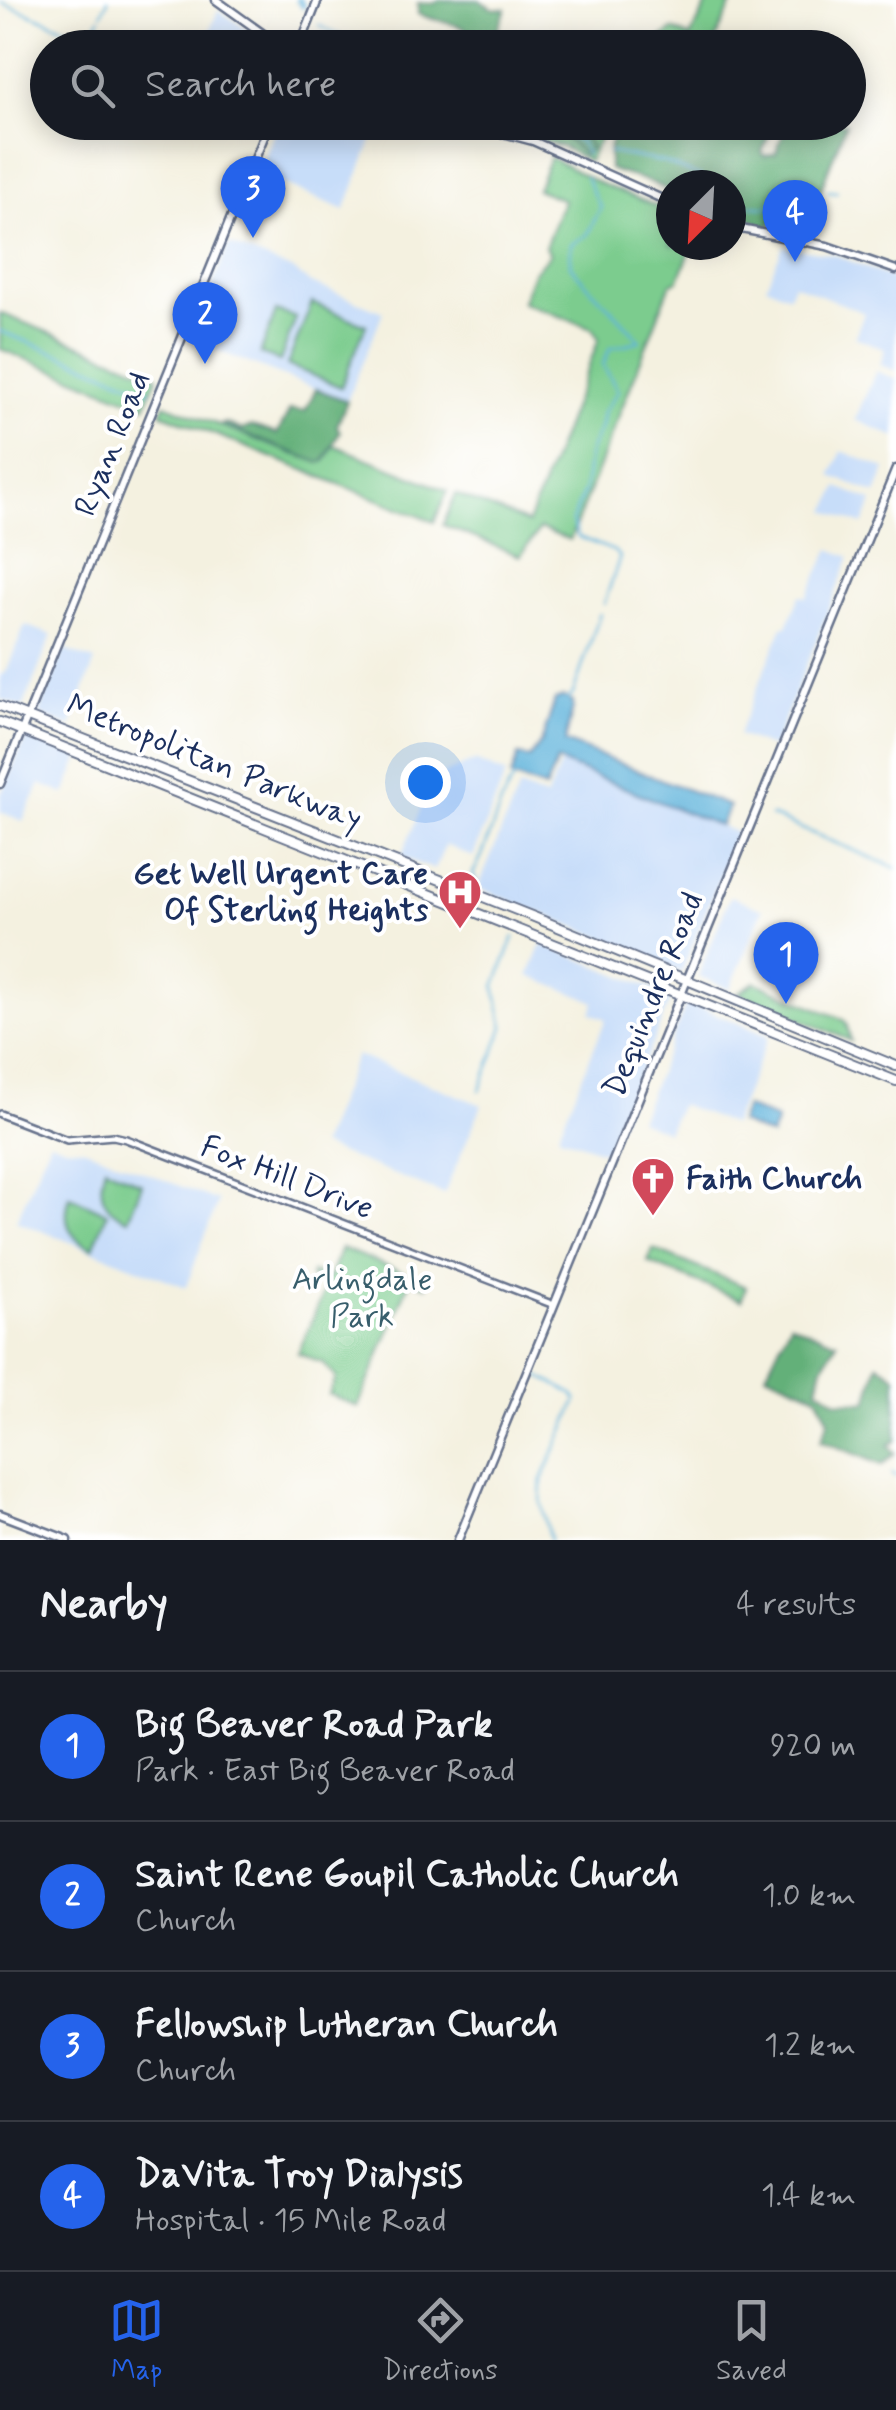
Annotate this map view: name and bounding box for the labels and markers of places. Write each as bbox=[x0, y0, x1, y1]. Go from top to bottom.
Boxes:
pin: 3 bbox=[220, 156, 286, 238]
pin: 4 bbox=[762, 180, 828, 262]
pin: 2 bbox=[172, 282, 238, 364]
place label: Get Well Urgent Care Of Sterling Heights bbox=[133, 853, 429, 936]
hospital icon: Get Well Urgent Care Of Sterling Heights bbox=[437, 869, 483, 930]
pin: 1 bbox=[754, 922, 818, 1004]
church icon: Faith Church bbox=[630, 1156, 676, 1217]
place label: Faith Church bbox=[686, 1158, 862, 1200]

